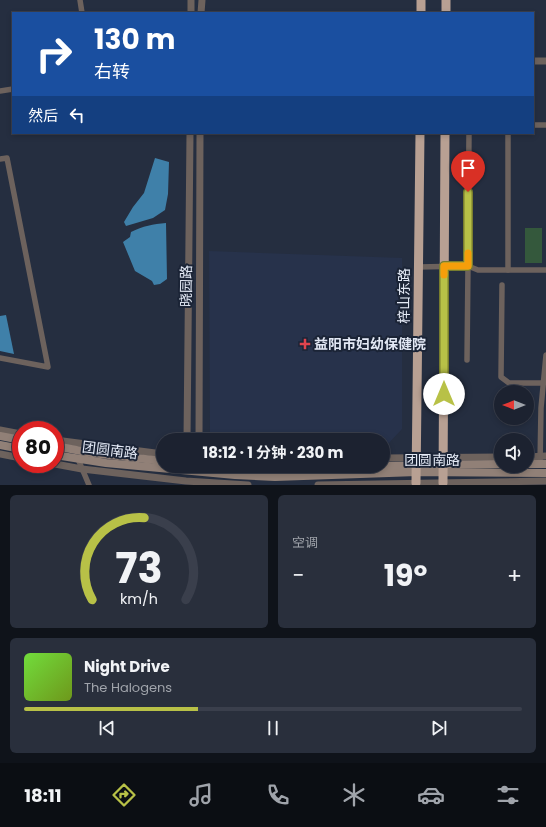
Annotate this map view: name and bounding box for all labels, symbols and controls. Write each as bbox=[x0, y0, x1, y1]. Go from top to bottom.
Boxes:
text: 130 m bbox=[94, 20, 175, 59]
icon: right bbox=[28, 28, 80, 80]
text: 右转 bbox=[94, 59, 130, 84]
icon: left bbox=[66, 104, 88, 126]
text: 然后 bbox=[28, 105, 58, 126]
pin bbox=[451, 151, 485, 192]
icon: arrive bbox=[457, 157, 479, 179]
street label: 晓园路 bbox=[176, 265, 196, 307]
street label: 梓山东路 bbox=[394, 268, 414, 324]
place label: 益阳市妇幼保健院 bbox=[314, 334, 426, 354]
marker: 益阳市妇幼保健院 bbox=[299, 338, 311, 350]
position arrow bbox=[423, 373, 465, 415]
north arrow bbox=[494, 385, 534, 425]
map controls bbox=[494, 385, 534, 473]
speed limit sign: 80 bbox=[12, 421, 64, 473]
button: sound bbox=[494, 433, 534, 473]
street label: 团圆南路 bbox=[81, 437, 139, 463]
text: 18:12 · 1 分钟 · 230 m bbox=[203, 442, 343, 463]
street label: 团圆南路 bbox=[404, 450, 460, 470]
text: 空调 bbox=[292, 533, 318, 552]
text: 73 bbox=[115, 538, 163, 597]
text: 19° bbox=[384, 554, 427, 597]
text: − bbox=[292, 560, 304, 591]
text: + bbox=[507, 560, 522, 591]
text: km/h bbox=[120, 588, 158, 608]
text: Night Drive bbox=[84, 656, 170, 677]
text: The Halogens bbox=[84, 678, 172, 697]
icon: previous bbox=[96, 717, 118, 739]
icon: pause bbox=[262, 717, 284, 739]
icon: next bbox=[428, 717, 450, 739]
icon: directions bbox=[110, 781, 138, 809]
icon: music bbox=[187, 781, 215, 809]
icon: phone bbox=[264, 781, 292, 809]
icon: climate bbox=[340, 781, 368, 809]
icon: car bbox=[417, 781, 445, 809]
icon: filters bbox=[494, 781, 522, 809]
text: 18:11 bbox=[24, 783, 61, 808]

